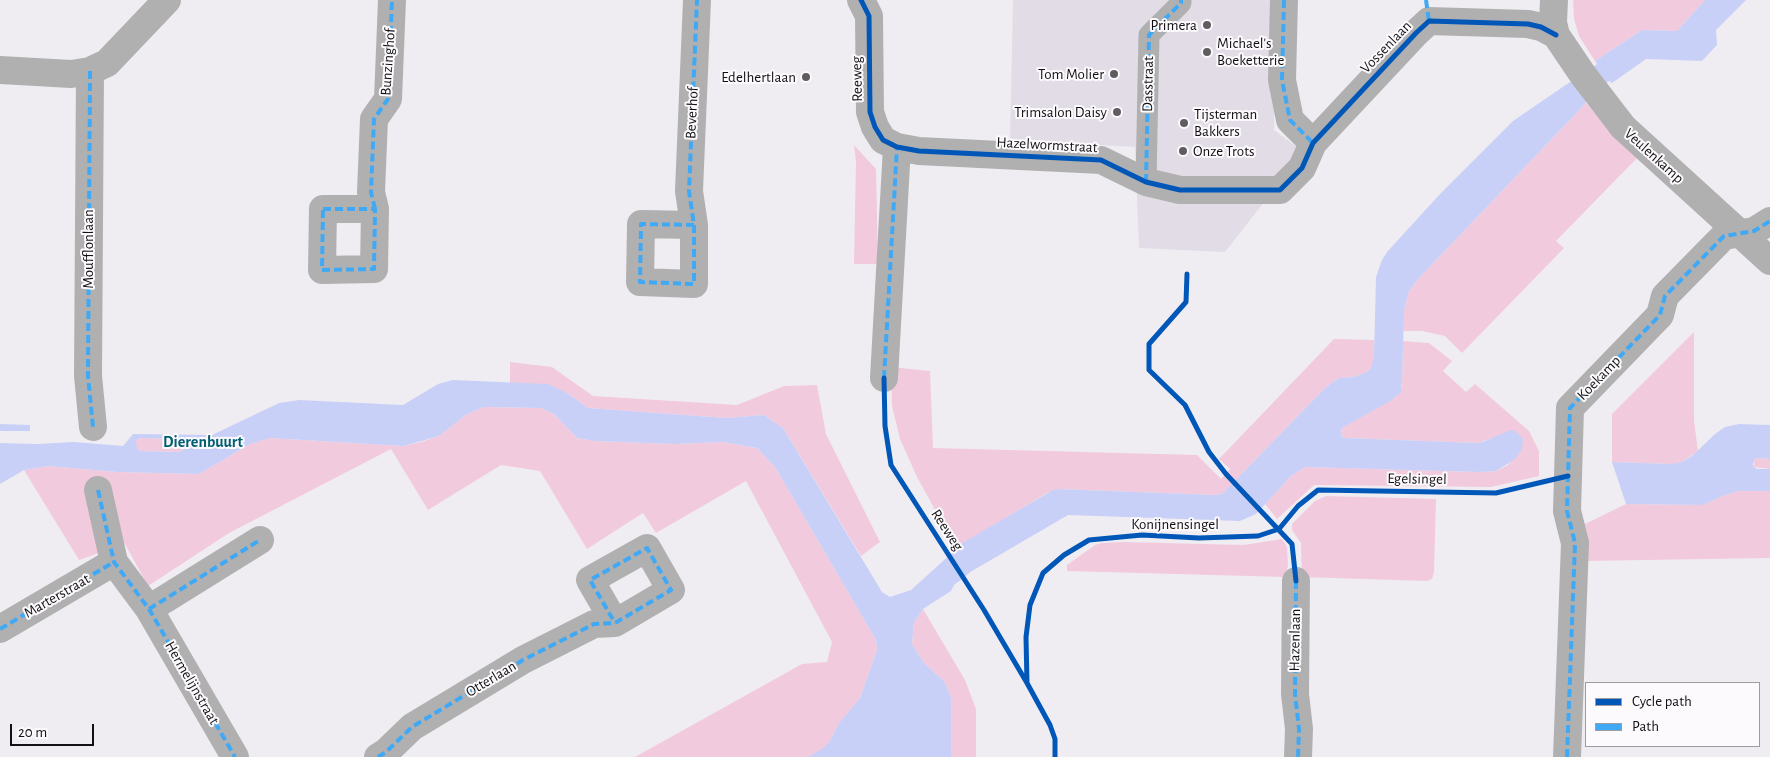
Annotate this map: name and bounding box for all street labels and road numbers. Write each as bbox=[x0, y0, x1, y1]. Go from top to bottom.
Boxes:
street label: Vossenlaan bbox=[1357, 17, 1415, 77]
street label: Bunzinghof bbox=[377, 28, 399, 96]
street label: Reeweg bbox=[848, 56, 866, 102]
street label: Dasstraat bbox=[1139, 56, 1157, 112]
street label: Beverhof bbox=[682, 86, 702, 140]
street label: Veulenkamp bbox=[1621, 125, 1687, 187]
street label: Hazelwormstraat bbox=[996, 133, 1098, 157]
street label: Moufflonlaan bbox=[79, 209, 97, 289]
street label: Koekamp bbox=[1573, 352, 1625, 404]
street label: Egelsingel bbox=[1387, 469, 1447, 489]
street label: Reeweg bbox=[927, 506, 967, 554]
street label: Konijnensingel bbox=[1131, 515, 1219, 533]
street label: Marterstraat bbox=[21, 570, 93, 622]
street label: Hazenlaan bbox=[1285, 609, 1305, 671]
street label: Hermelijnstraat bbox=[161, 638, 223, 728]
street label: Otterlaan bbox=[462, 657, 520, 701]

